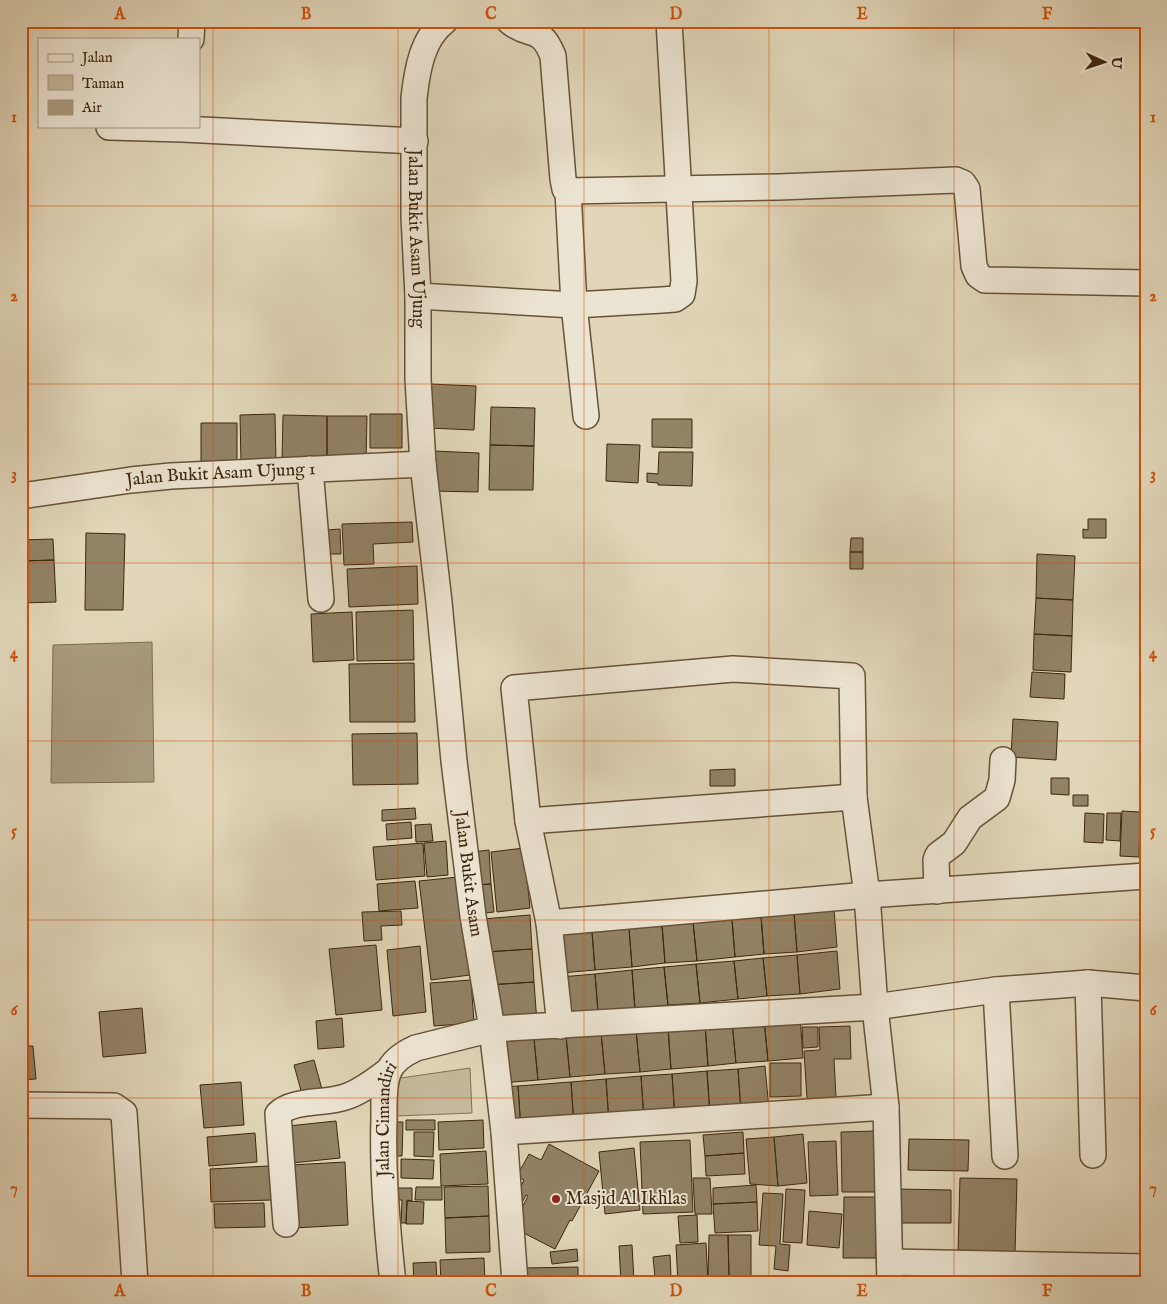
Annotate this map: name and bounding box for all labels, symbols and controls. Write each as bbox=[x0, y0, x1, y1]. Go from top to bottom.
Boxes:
text: A bbox=[114, 5, 127, 25]
text: B bbox=[301, 5, 312, 25]
text: C bbox=[485, 5, 497, 25]
text: D bbox=[670, 5, 683, 25]
text: E bbox=[856, 5, 868, 25]
text: F bbox=[1042, 5, 1053, 25]
legend bbox=[38, 38, 200, 128]
north arrow bbox=[1080, 38, 1130, 88]
text: Jalan bbox=[80, 48, 113, 67]
text: U bbox=[1107, 55, 1125, 70]
text: Taman bbox=[82, 74, 124, 93]
text: Air bbox=[81, 98, 102, 117]
text: 1 bbox=[11, 108, 17, 128]
text: 1 bbox=[1150, 108, 1156, 128]
street label: Jalan Bukit Asam Ujung bbox=[403, 147, 430, 328]
text: 2 bbox=[10, 287, 18, 307]
text: 2 bbox=[1149, 287, 1157, 307]
street label: Jalan Bukit Asam Ujung 1 bbox=[122, 458, 316, 492]
text: 3 bbox=[11, 465, 17, 485]
text: 3 bbox=[1150, 465, 1156, 485]
text: 4 bbox=[10, 644, 19, 664]
text: 4 bbox=[1149, 644, 1158, 664]
street label: Jalan Bukit Asam bbox=[448, 808, 488, 939]
text: 5 bbox=[11, 822, 17, 842]
text: 5 bbox=[1150, 822, 1156, 842]
text: 6 bbox=[11, 1001, 19, 1021]
text: 6 bbox=[1150, 1001, 1158, 1021]
street label: Jalan Cimandiri bbox=[372, 1056, 403, 1180]
text: 7 bbox=[10, 1179, 18, 1199]
text: 7 bbox=[1149, 1179, 1157, 1199]
place label: Masjid Al Ikhlas bbox=[566, 1188, 687, 1211]
marker: Masjid Al Ikhlas bbox=[550, 1193, 562, 1205]
text: A bbox=[114, 1282, 127, 1302]
text: B bbox=[301, 1282, 312, 1302]
text: C bbox=[485, 1282, 497, 1302]
text: D bbox=[670, 1282, 683, 1302]
text: E bbox=[856, 1282, 868, 1302]
text: F bbox=[1042, 1282, 1053, 1302]

